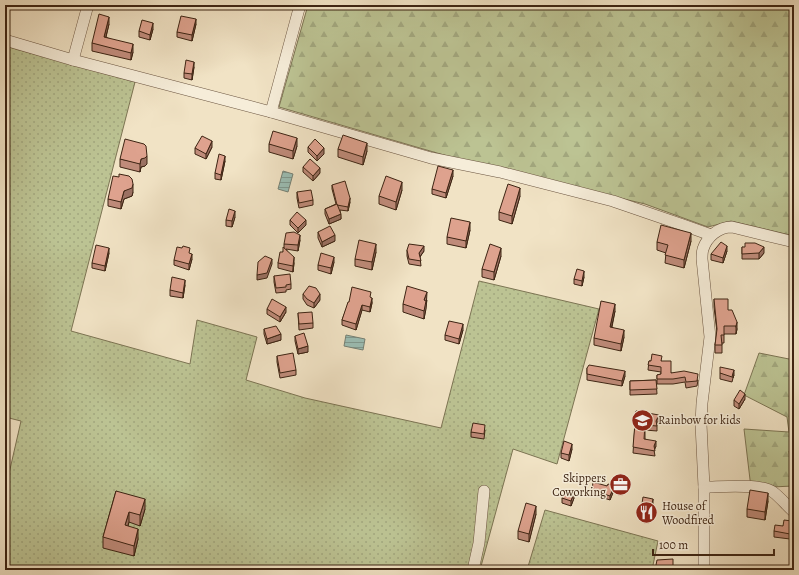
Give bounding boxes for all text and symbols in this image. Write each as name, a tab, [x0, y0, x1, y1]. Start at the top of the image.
school or university icon: Rainbow for kids	[630, 407, 656, 433]
place label: Rainbow for kids	[658, 412, 741, 428]
place label: Skippers Coworking	[552, 470, 606, 500]
office icon: Skippers Coworking	[608, 472, 634, 498]
place label: House of Woodfired	[661, 498, 715, 528]
restaurant icon: House of Woodfired	[633, 500, 659, 526]
scale bar	[653, 531, 774, 557]
text: 100 m	[659, 537, 688, 553]

